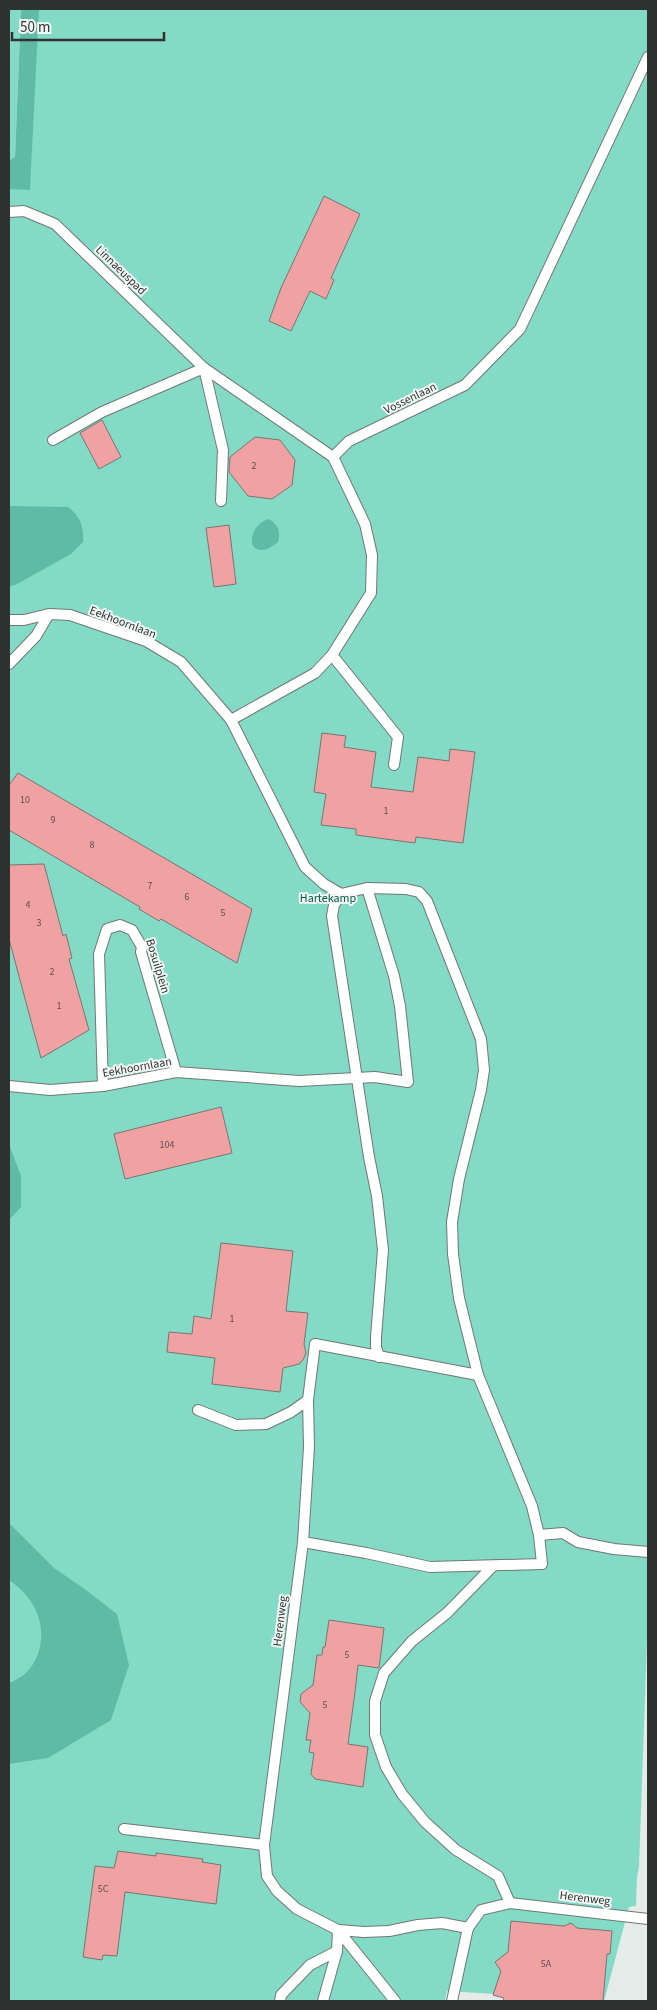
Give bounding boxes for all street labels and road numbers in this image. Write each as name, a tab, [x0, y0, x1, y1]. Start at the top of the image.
street label: Linnaeuspad	[91, 242, 150, 299]
street label: Vossenlaan	[381, 378, 439, 419]
street label: Eekhoornlaan	[87, 602, 159, 643]
street label: Bosuilplein	[141, 937, 174, 996]
street label: Eekhoornlaan	[101, 1053, 173, 1082]
street label: Herenweg	[269, 1595, 292, 1647]
street label: Herenweg	[559, 1887, 611, 1910]

